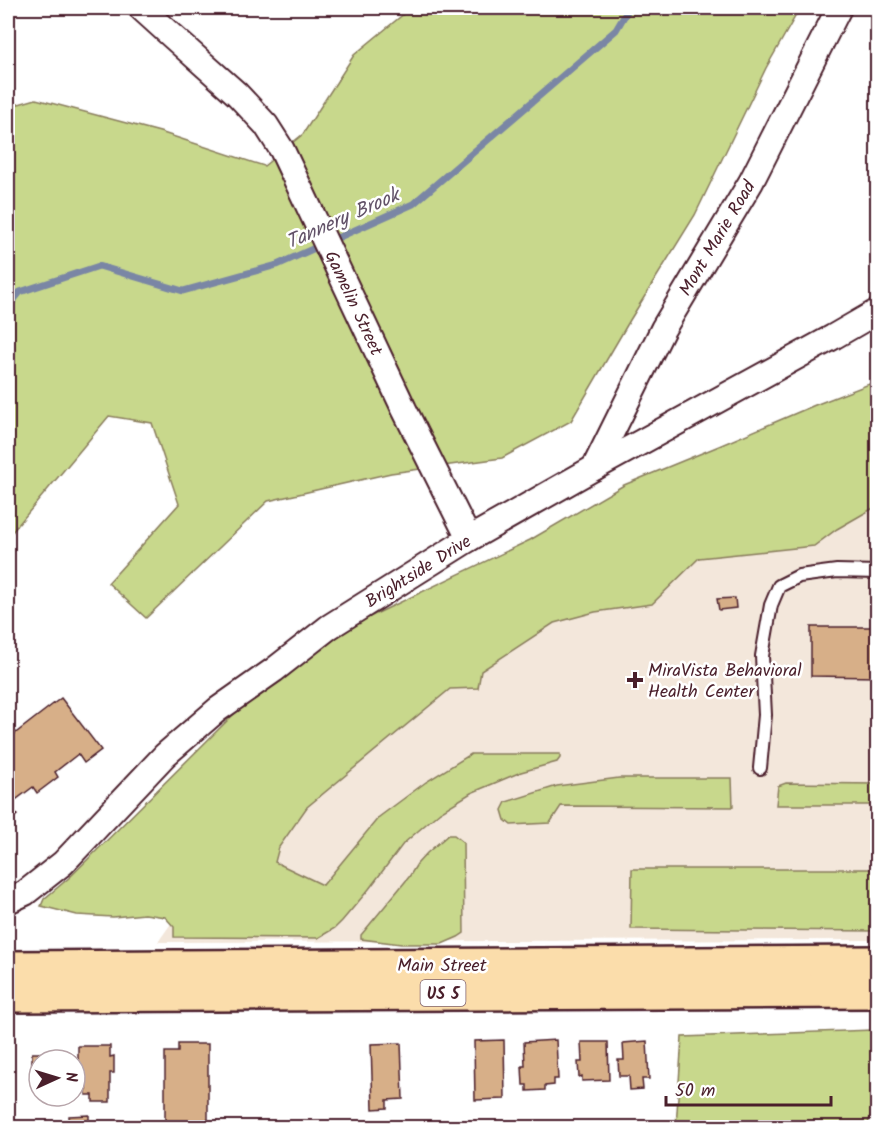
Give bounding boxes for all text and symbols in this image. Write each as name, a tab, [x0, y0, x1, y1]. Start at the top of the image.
street label: Mont Marie Road	[672, 175, 765, 302]
water label: Tannery Brook	[281, 179, 407, 259]
street label: Gamelin Street	[316, 246, 390, 362]
street label: Brightside Drive	[360, 528, 478, 617]
place label: MiraVista Behavioral Health Center	[648, 657, 802, 707]
marker: MiraVista Behavioral Health Center	[626, 671, 644, 689]
street label: Main Street	[397, 952, 488, 981]
road number: US 5	[420, 980, 466, 1006]
north arrow	[27, 1048, 87, 1108]
scale bar	[666, 1069, 831, 1107]
text: N	[58, 1071, 83, 1083]
text: 50 m	[675, 1077, 715, 1106]

